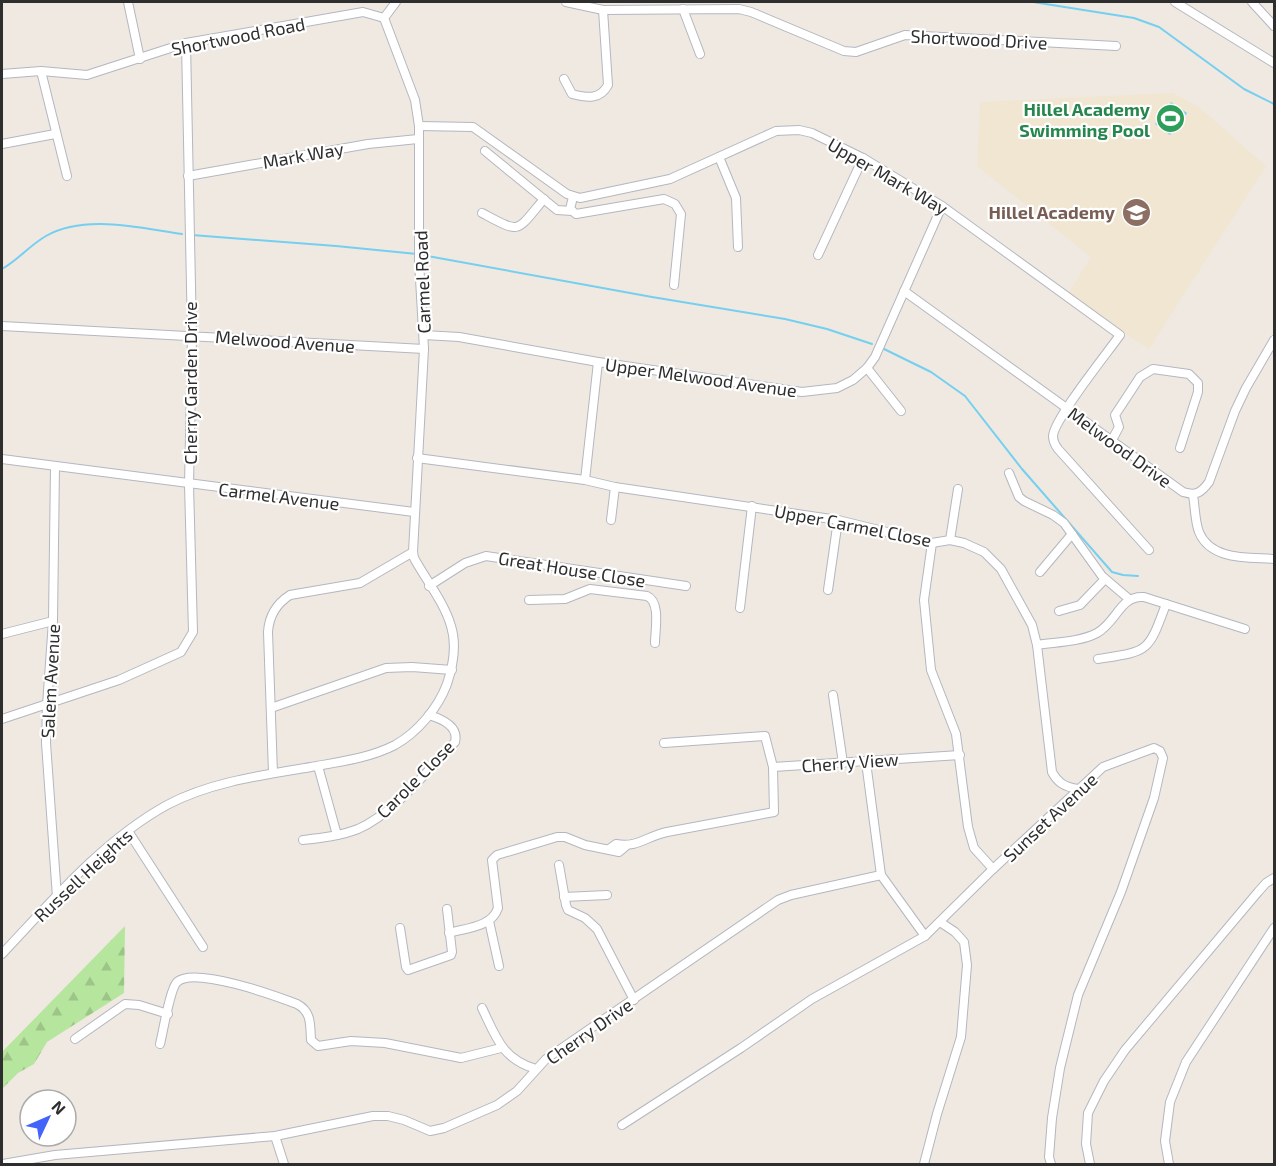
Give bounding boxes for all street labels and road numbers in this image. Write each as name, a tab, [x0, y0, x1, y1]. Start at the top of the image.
street label: Shortwood Road	[169, 12, 307, 60]
street label: Shortwood Drive	[910, 24, 1048, 54]
street label: Upper Mark Way	[824, 133, 952, 220]
street label: Mark Way	[261, 137, 346, 173]
street label: Carmel Road	[409, 230, 435, 334]
street label: Cherry Garden Drive	[179, 301, 201, 465]
street label: Melwood Avenue	[214, 325, 356, 357]
street label: Upper Melwood Avenue	[604, 353, 798, 401]
street label: Melwood Drive	[1064, 402, 1176, 492]
street label: Carmel Avenue	[217, 478, 341, 514]
street label: Upper Carmel Close	[773, 499, 933, 551]
street label: Great House Close	[497, 547, 647, 591]
street label: Salem Avenue	[36, 623, 64, 739]
street label: Carole Close	[372, 736, 458, 822]
street label: Cherry View	[801, 748, 900, 776]
street label: Sunset Avenue	[998, 768, 1102, 866]
street label: Russell Heights	[29, 824, 137, 926]
street label: Cherry Drive	[541, 993, 637, 1069]

